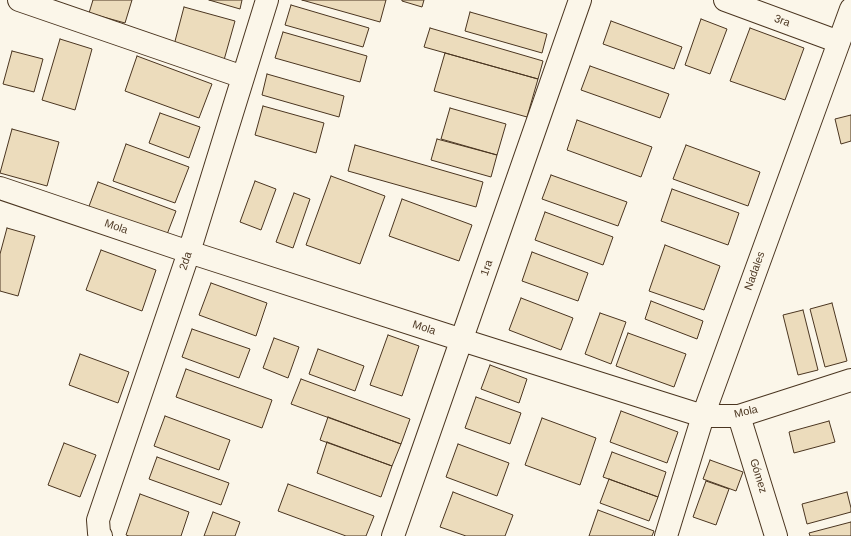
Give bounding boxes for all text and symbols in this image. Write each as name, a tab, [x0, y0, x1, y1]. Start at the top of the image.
street label: 3ra	[772, 12, 792, 30]
street label: Mola	[103, 217, 129, 237]
street label: 2da	[177, 250, 195, 272]
street label: Nadales	[742, 250, 768, 292]
street label: 1ra	[478, 258, 496, 278]
street label: Mola	[411, 318, 437, 338]
street label: Mola	[733, 403, 759, 421]
street label: Gómez	[747, 457, 769, 495]

